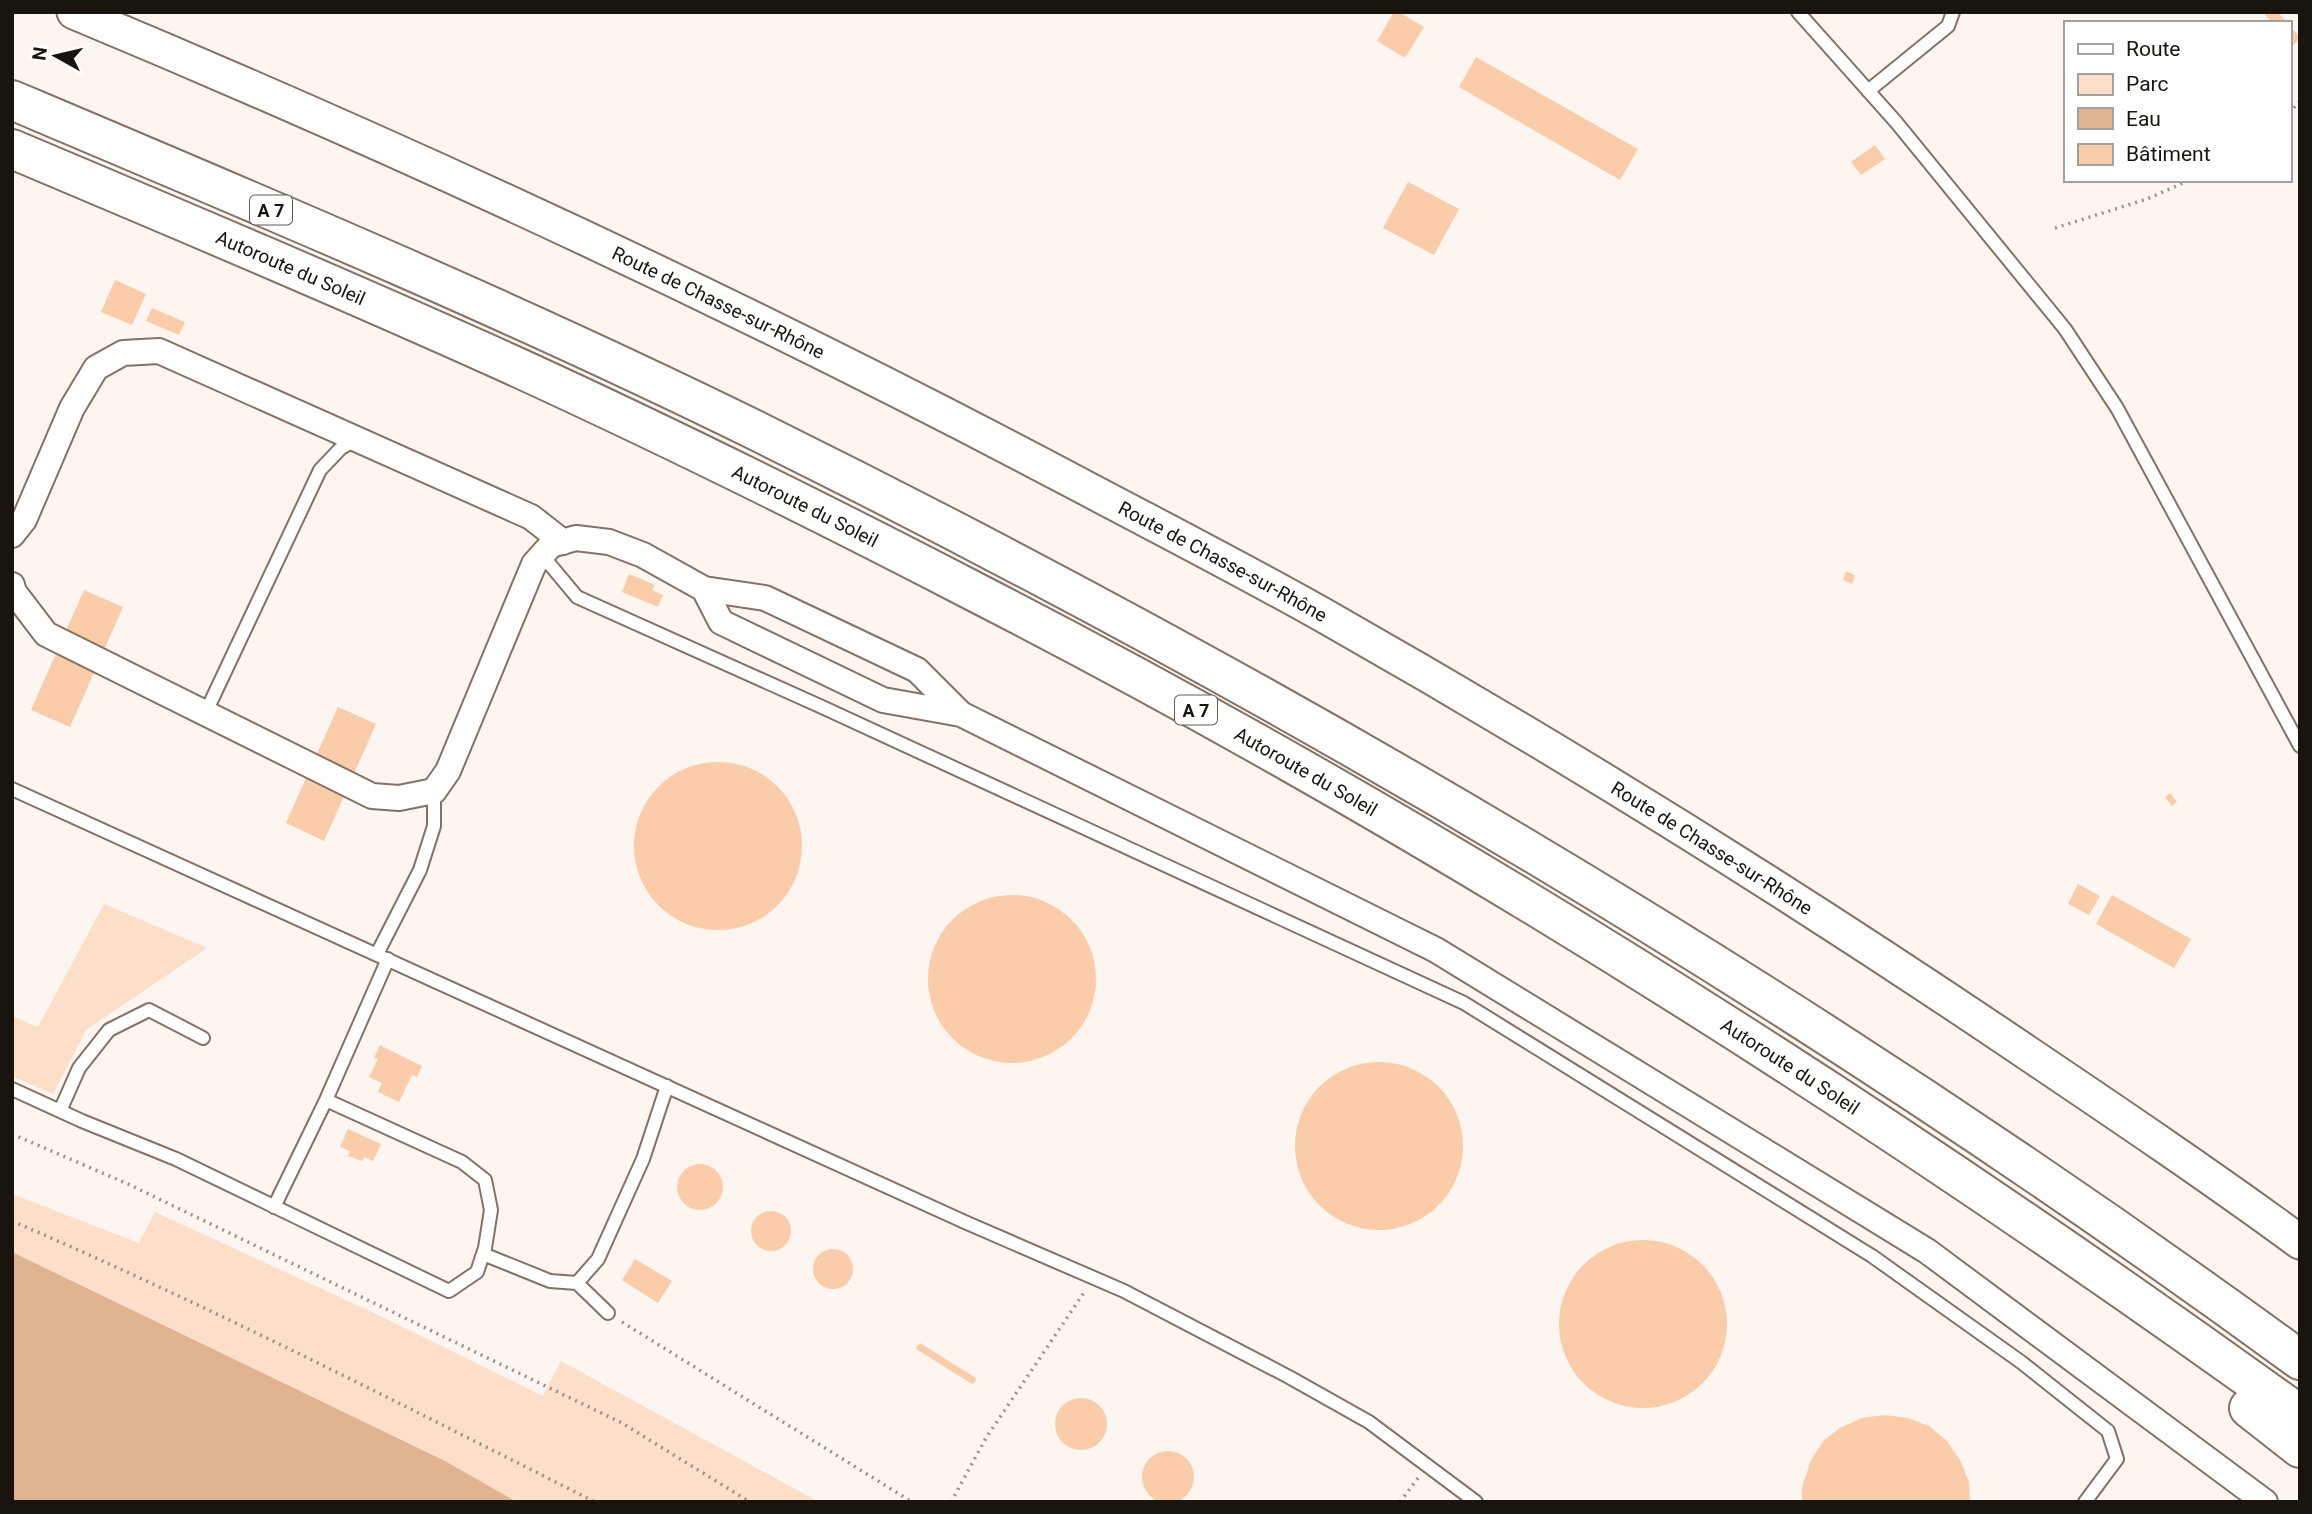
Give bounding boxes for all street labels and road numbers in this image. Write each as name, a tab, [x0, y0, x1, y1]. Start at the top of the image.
road number: A 7	[250, 196, 292, 224]
street label: Autoroute du Soleil	[213, 225, 369, 310]
street label: Route de Chasse-sur-Rhône	[609, 241, 829, 364]
street label: Autoroute du Soleil	[729, 460, 882, 552]
street label: Route de Chasse-sur-Rhône	[1115, 496, 1331, 627]
road number: A 7	[1175, 696, 1217, 724]
street label: Autoroute du Soleil	[1231, 722, 1381, 821]
street label: Route de Chasse-sur-Rhône	[1607, 776, 1817, 920]
street label: Autoroute du Soleil	[1717, 1013, 1864, 1119]

